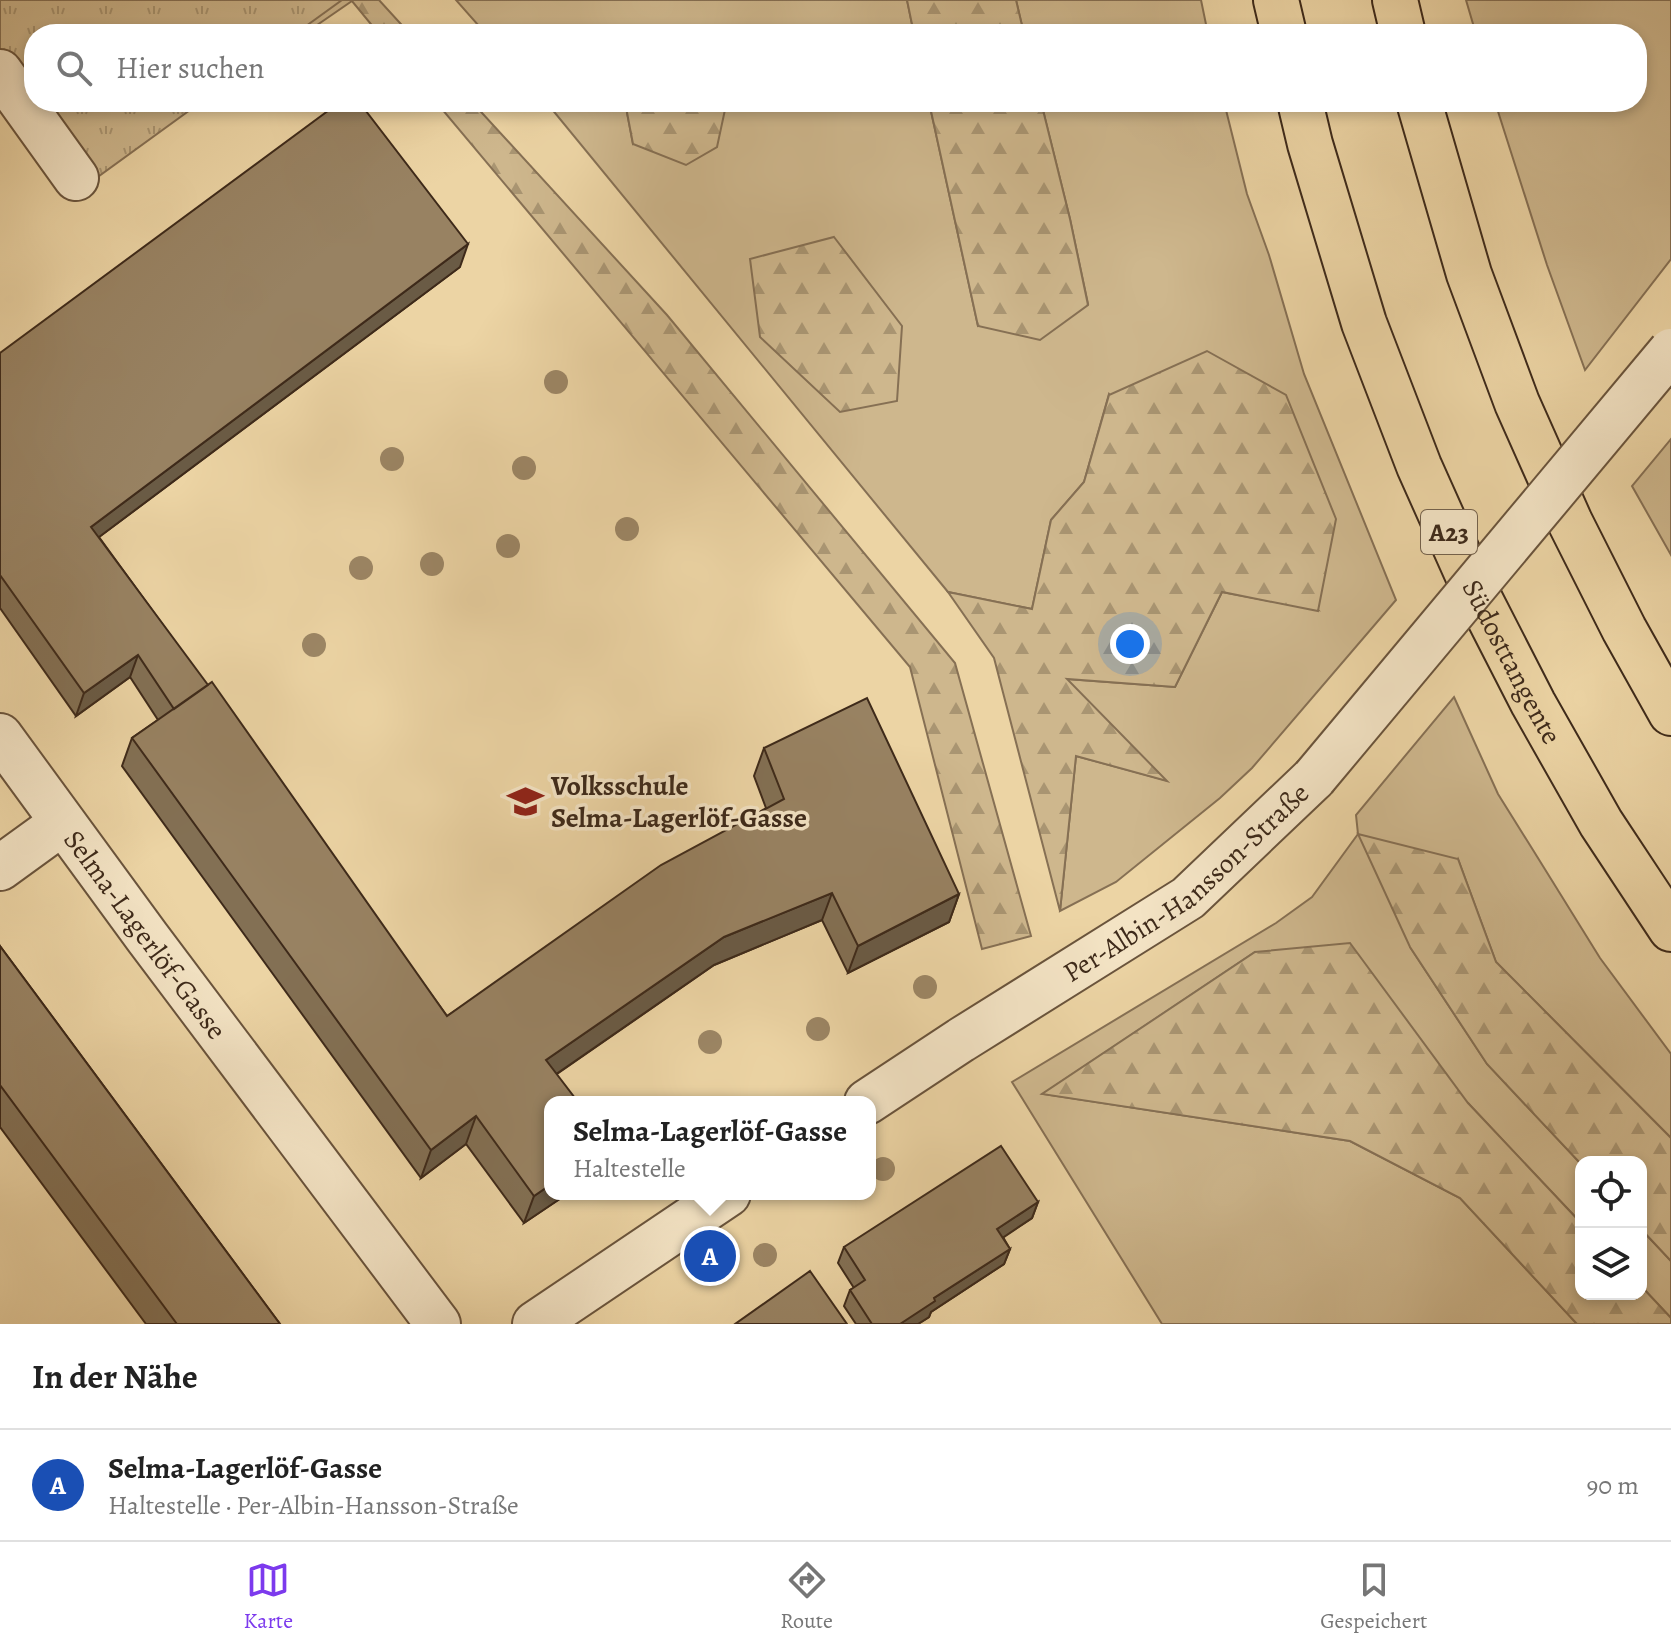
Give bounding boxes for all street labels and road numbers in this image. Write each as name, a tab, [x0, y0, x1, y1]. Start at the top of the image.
road number: A23	[1421, 510, 1477, 554]
street label: Südosttangente	[1453, 573, 1570, 751]
street label: Per-Albin-Hansson-Straße	[1056, 775, 1317, 992]
street label: Selma-Lagerlöf-Gasse	[55, 822, 235, 1047]

